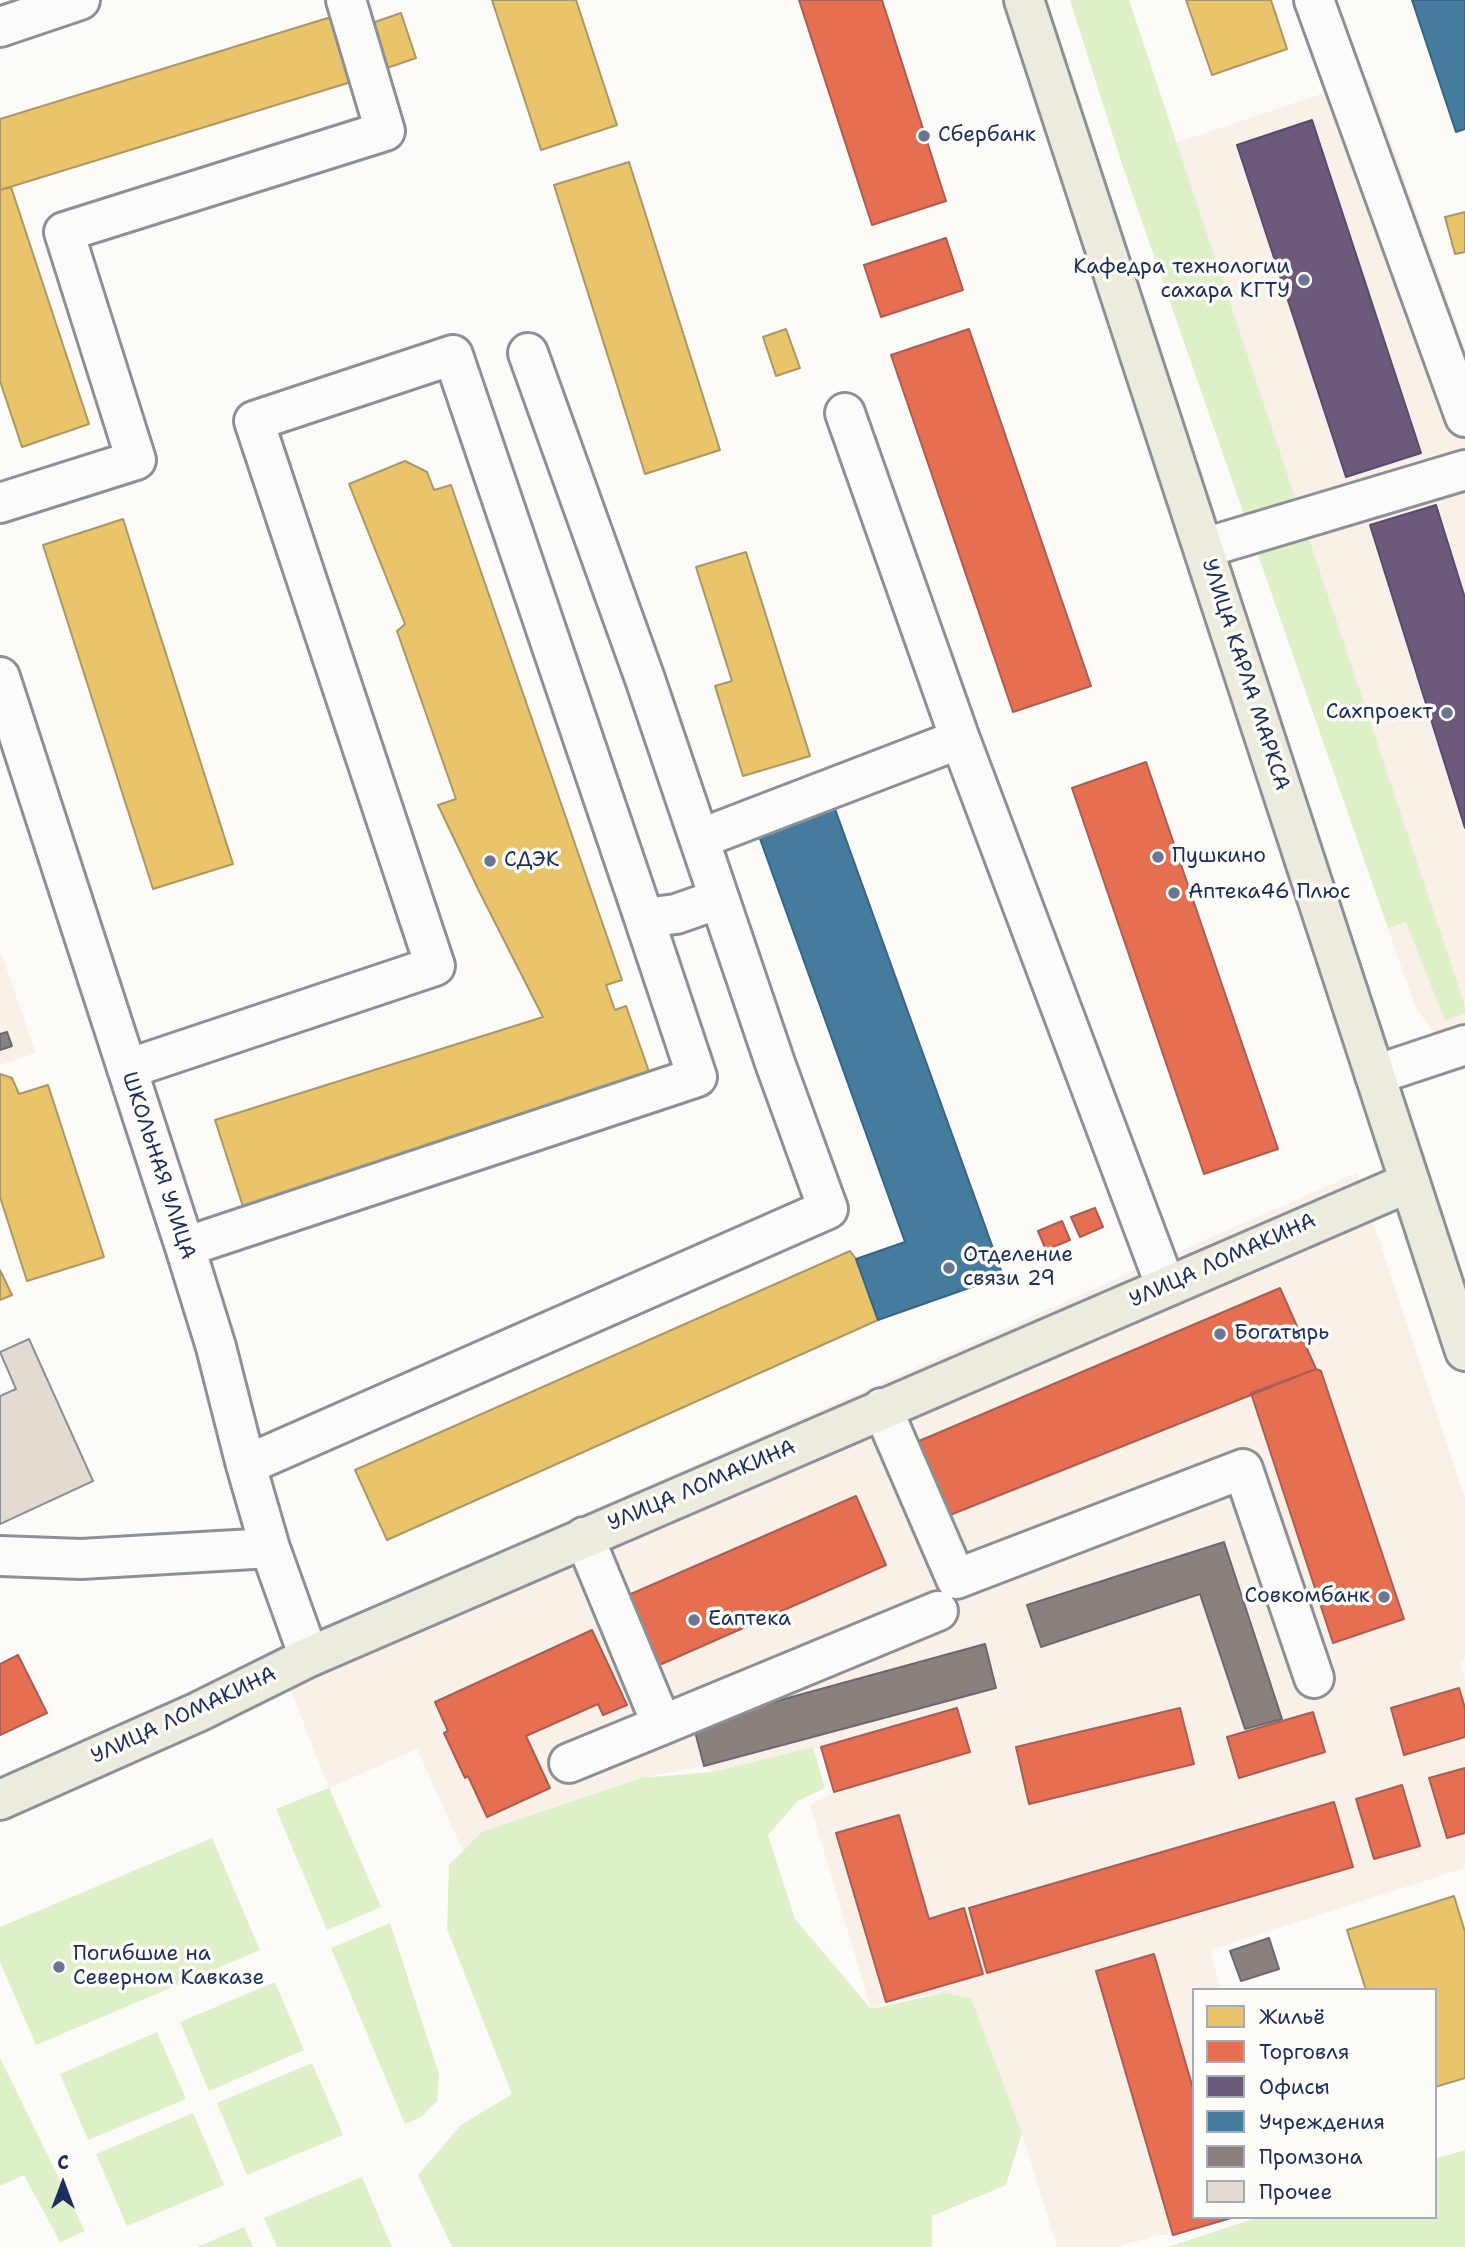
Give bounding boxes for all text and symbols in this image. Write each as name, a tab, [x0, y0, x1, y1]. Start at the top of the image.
place label: Сбербанк	[938, 123, 1036, 149]
marker: Сбербанк	[916, 128, 932, 144]
place label: Кафедра технологии сахара КГТУ	[1073, 255, 1290, 305]
marker: Кафедра технологии сахара КГТУ	[1296, 272, 1312, 288]
street label: УЛИЦА КАРЛА МАРКСА	[1196, 556, 1294, 794]
place label: Сахпроект	[1326, 700, 1433, 726]
marker: Сахпроект	[1439, 705, 1455, 721]
place label: Пушкино	[1172, 844, 1266, 870]
place label: СДЭК	[504, 848, 559, 874]
marker: Пушкино	[1150, 849, 1166, 865]
marker: СДЭК	[482, 853, 498, 869]
place label: Аптека46 Плюс	[1188, 880, 1351, 906]
marker: Аптека46 Плюс	[1166, 885, 1182, 901]
street label: ШКОЛЬНАЯ УЛИЦА	[116, 1069, 200, 1263]
street label: УЛИЦА ЛОМАКИНА	[1126, 1209, 1320, 1313]
place label: Отделение связи 29	[963, 1243, 1073, 1293]
marker: Отделение связи 29	[941, 1260, 957, 1276]
place label: Богатырь	[1234, 1321, 1329, 1347]
marker: Богатырь	[1212, 1326, 1228, 1342]
street label: УЛИЦА ЛОМАКИНА	[604, 1435, 800, 1537]
place label: Совкомбанк	[1245, 1584, 1370, 1610]
marker: Совкомбанк	[1376, 1589, 1392, 1605]
place label: Еаптека	[708, 1607, 791, 1633]
marker: Еаптека	[686, 1612, 702, 1628]
street label: УЛИЦА ЛОМАКИНА	[87, 1662, 281, 1770]
place label: Погибшие на Северном Кавказе	[73, 1942, 264, 1992]
marker: Погибшие на Северном Кавказе	[51, 1959, 67, 1975]
legend	[1192, 1988, 1437, 2219]
text: Жильё	[1259, 2003, 1325, 2031]
text: Торговля	[1259, 2038, 1349, 2066]
text: Офисы	[1259, 2073, 1330, 2101]
text: Учреждения	[1259, 2108, 1385, 2136]
text: Промзона	[1259, 2143, 1362, 2171]
north arrow	[28, 2149, 98, 2219]
text: С	[57, 2150, 69, 2175]
text: Прочее	[1259, 2178, 1332, 2206]

